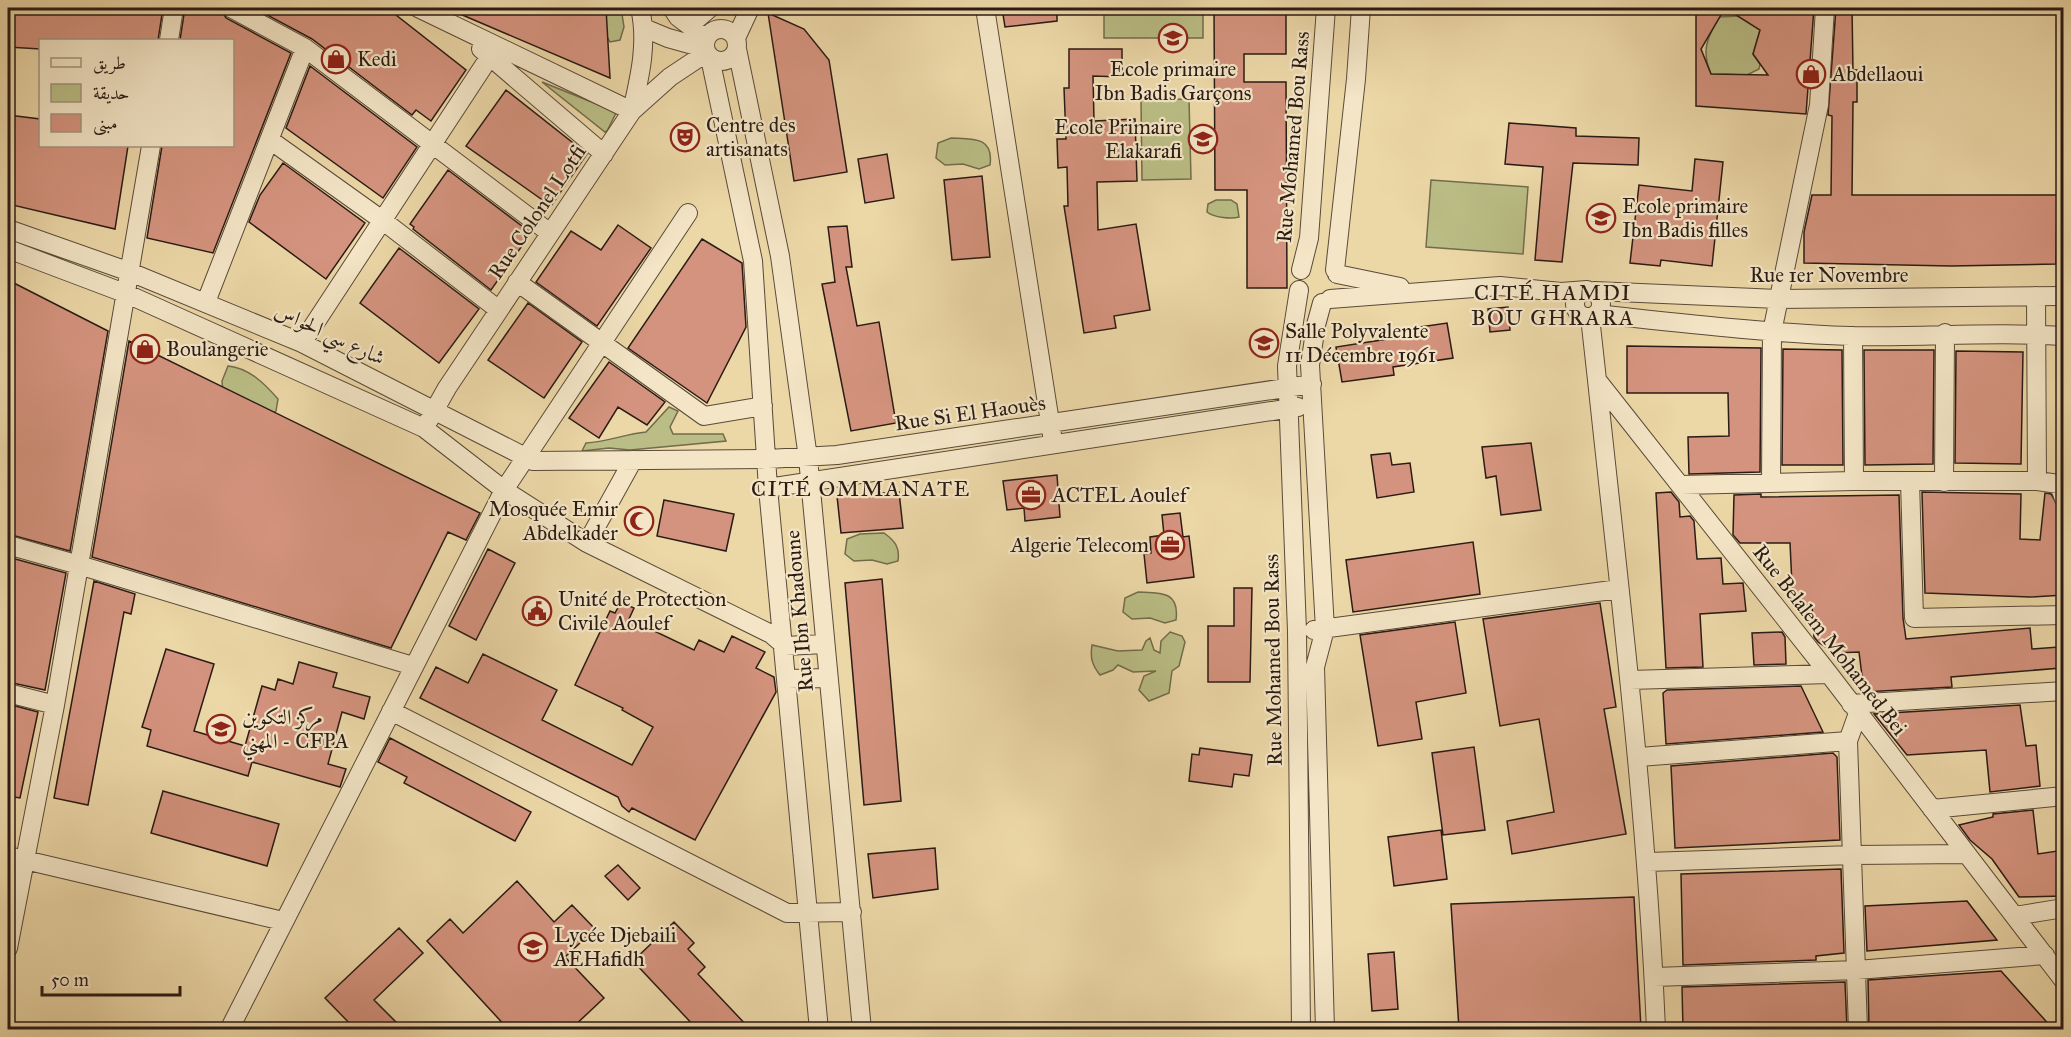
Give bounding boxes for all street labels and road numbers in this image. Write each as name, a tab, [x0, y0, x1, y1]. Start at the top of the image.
street label: Rue Mohamed Bou Rass	[1271, 30, 1315, 244]
street label: Rue Colonel Lotfi	[482, 139, 592, 284]
street label: Rue 1er Novembre	[1749, 262, 1909, 288]
street label: شارع سي الحواس	[268, 297, 389, 377]
street label: Rue Si El Haouès	[893, 390, 1047, 436]
street label: Rue Ibn Khadoune	[779, 529, 819, 693]
street label: Rue Belalem Mohamed Bei	[1747, 539, 1913, 741]
street label: Rue Mohamed Bou Rass	[1258, 554, 1288, 766]

